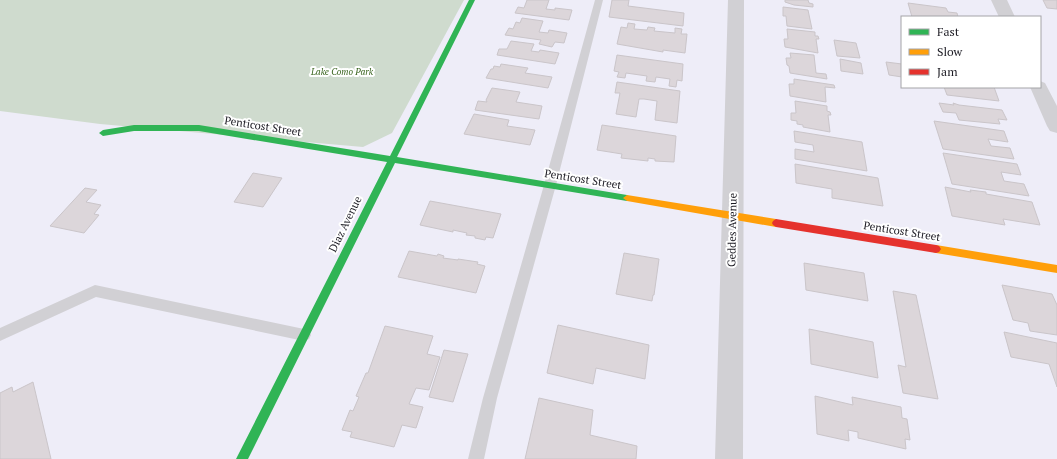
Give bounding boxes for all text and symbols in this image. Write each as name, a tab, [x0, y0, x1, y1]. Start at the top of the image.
legend	[901, 16, 1041, 88]
text: Fast	[937, 24, 960, 39]
text: Slow	[937, 44, 963, 59]
text: Jam	[937, 64, 958, 79]
park label: Lake Como Park	[310, 66, 374, 78]
street label: Penticost Street	[224, 113, 302, 139]
street label: Penticost Street	[544, 166, 622, 192]
street label: Geddes Avenue	[724, 192, 740, 267]
street label: Diaz Avenue	[325, 193, 365, 254]
street label: Penticost Street	[863, 218, 941, 244]

